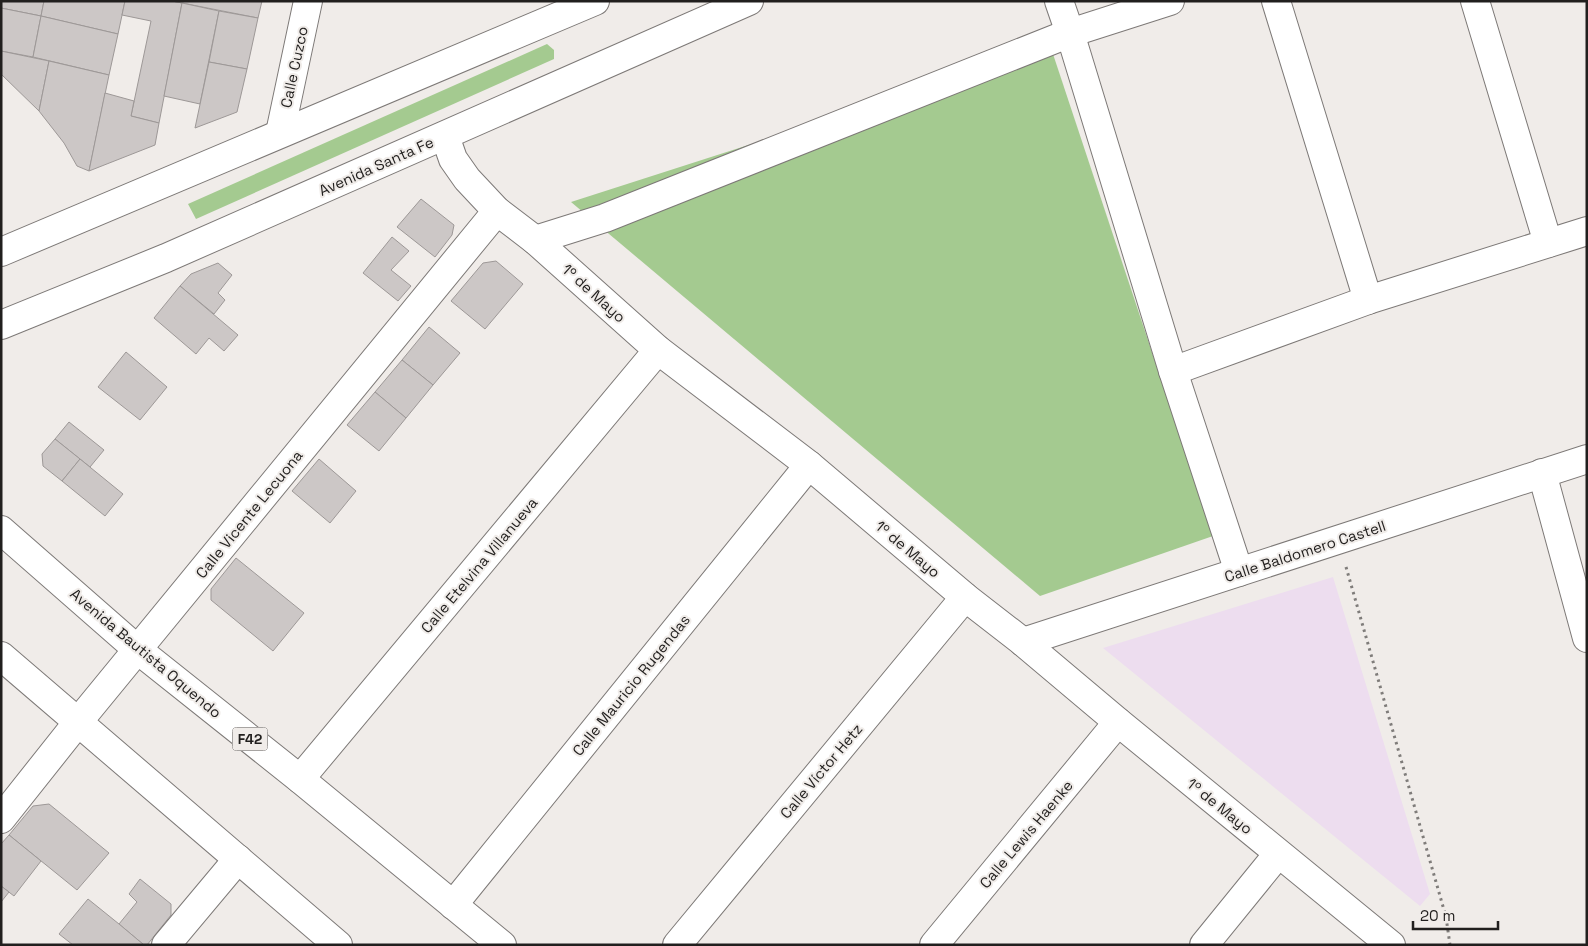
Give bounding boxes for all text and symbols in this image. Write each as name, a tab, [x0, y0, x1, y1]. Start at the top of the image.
street label: Calle Cuzco	[276, 24, 312, 110]
street label: Avenida Santa Fe	[316, 132, 437, 200]
street label: 1º de Mayo	[558, 260, 630, 326]
street label: Calle Vicente Lecuona	[191, 446, 307, 582]
street label: Calle Etelvina Villanueva	[417, 493, 542, 637]
street label: 1º de Mayo	[872, 516, 944, 582]
street label: Calle Baldomero Castell	[1222, 516, 1388, 586]
street label: Avenida Bautista Oquendo	[66, 584, 226, 722]
street label: Calle Mauricio Rugendas	[568, 610, 694, 760]
street label: Calle Víctor Hetz	[776, 720, 866, 822]
road number: F42	[232, 728, 268, 751]
street label: 1º de Mayo	[1183, 774, 1257, 838]
street label: Calle Lewis Haenke	[975, 776, 1077, 892]
scale bar	[1413, 898, 1498, 930]
text: 20 m	[1420, 906, 1455, 925]

